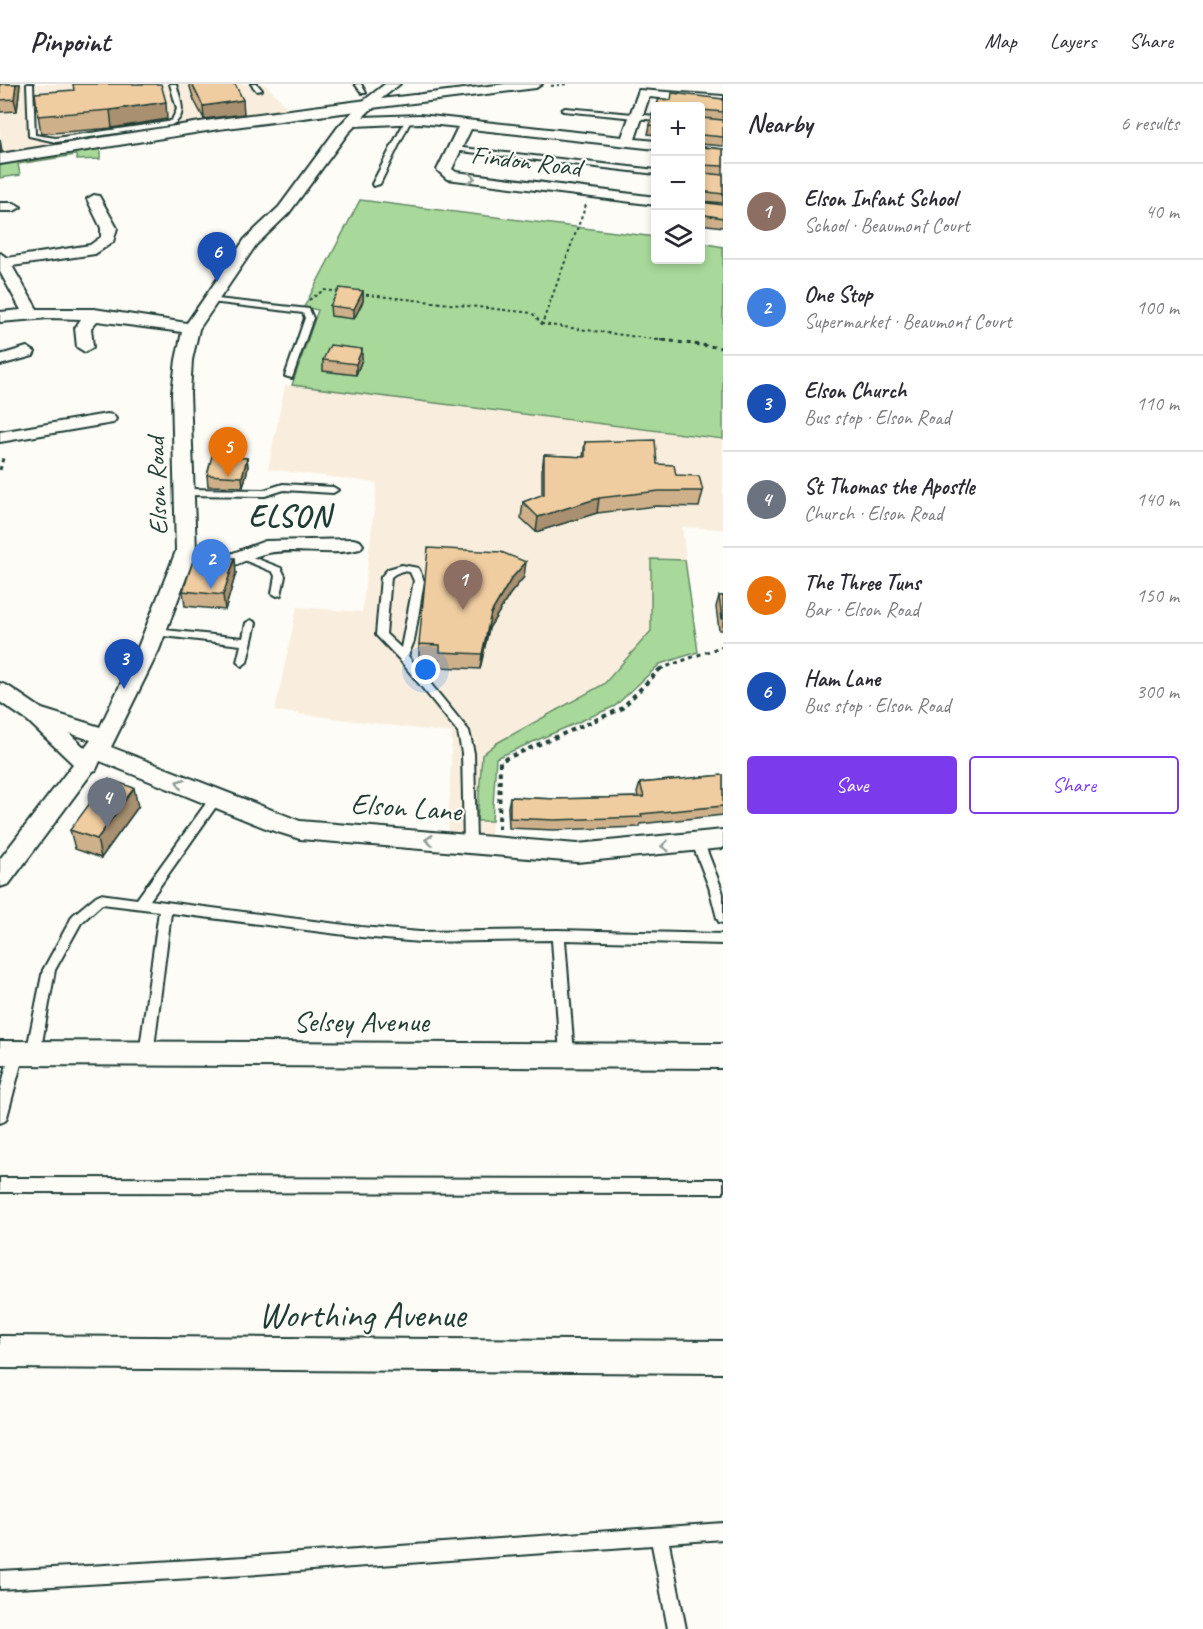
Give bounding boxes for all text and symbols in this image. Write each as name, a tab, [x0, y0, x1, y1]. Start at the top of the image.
text: Pinpoint	[30, 24, 110, 59]
text: Map	[984, 28, 1017, 54]
text: Layers	[1050, 28, 1096, 54]
text: Share	[1129, 28, 1173, 54]
map controls	[651, 102, 705, 264]
button: +	[651, 102, 705, 156]
text: Nearby	[747, 107, 812, 140]
text: 6 results	[1120, 111, 1179, 136]
street label: Findon Road	[469, 138, 587, 185]
button: −	[651, 156, 705, 210]
one-way arrow	[466, 172, 475, 184]
text: Elson Infant School	[804, 185, 957, 213]
text: 1	[762, 199, 771, 224]
text: 40 m	[1145, 199, 1179, 224]
button: layers	[651, 210, 705, 264]
text: School · Beaumont Court	[804, 213, 970, 238]
pin: 6	[198, 232, 236, 282]
text: One Stop	[804, 281, 872, 309]
text: 2	[762, 295, 771, 320]
text: 100 m	[1136, 295, 1179, 320]
text: Supermarket · Beaumont Court	[804, 309, 1012, 334]
text: Elson Church	[804, 377, 907, 405]
text: 3	[762, 391, 771, 416]
text: 110 m	[1136, 391, 1179, 416]
text: Bus stop · Elson Road	[804, 405, 950, 430]
pin: 5	[208, 428, 248, 477]
street label: Elson Road	[139, 433, 175, 536]
text: St Thomas the Apostle	[804, 473, 975, 501]
text: 4	[762, 487, 771, 512]
text: 140 m	[1136, 487, 1179, 512]
district label: ELSON	[248, 497, 336, 535]
text: Church · Elson Road	[804, 501, 943, 526]
pin: 2	[192, 540, 230, 589]
pin: 1	[444, 560, 482, 610]
text: The Three Tuns	[804, 569, 921, 597]
text: 5	[762, 583, 771, 608]
text: 150 m	[1136, 583, 1179, 608]
text: Bar · Elson Road	[804, 597, 919, 622]
pin: 3	[104, 640, 144, 689]
your location	[411, 655, 440, 684]
text: Ham Lane	[804, 665, 880, 693]
text: 6	[762, 679, 771, 704]
text: 300 m	[1136, 679, 1179, 704]
text: Bus stop · Elson Road	[804, 693, 950, 718]
button: Save	[747, 756, 957, 814]
button: Share	[969, 756, 1179, 814]
pin: 4	[88, 778, 126, 828]
one-way arrow	[176, 778, 187, 790]
street label: Elson Lane	[350, 784, 465, 830]
one-way arrow	[424, 834, 433, 847]
one-way arrow	[660, 839, 669, 852]
street label: Selsey Avenue	[293, 1002, 431, 1040]
street label: Worthing Avenue	[259, 1292, 468, 1338]

